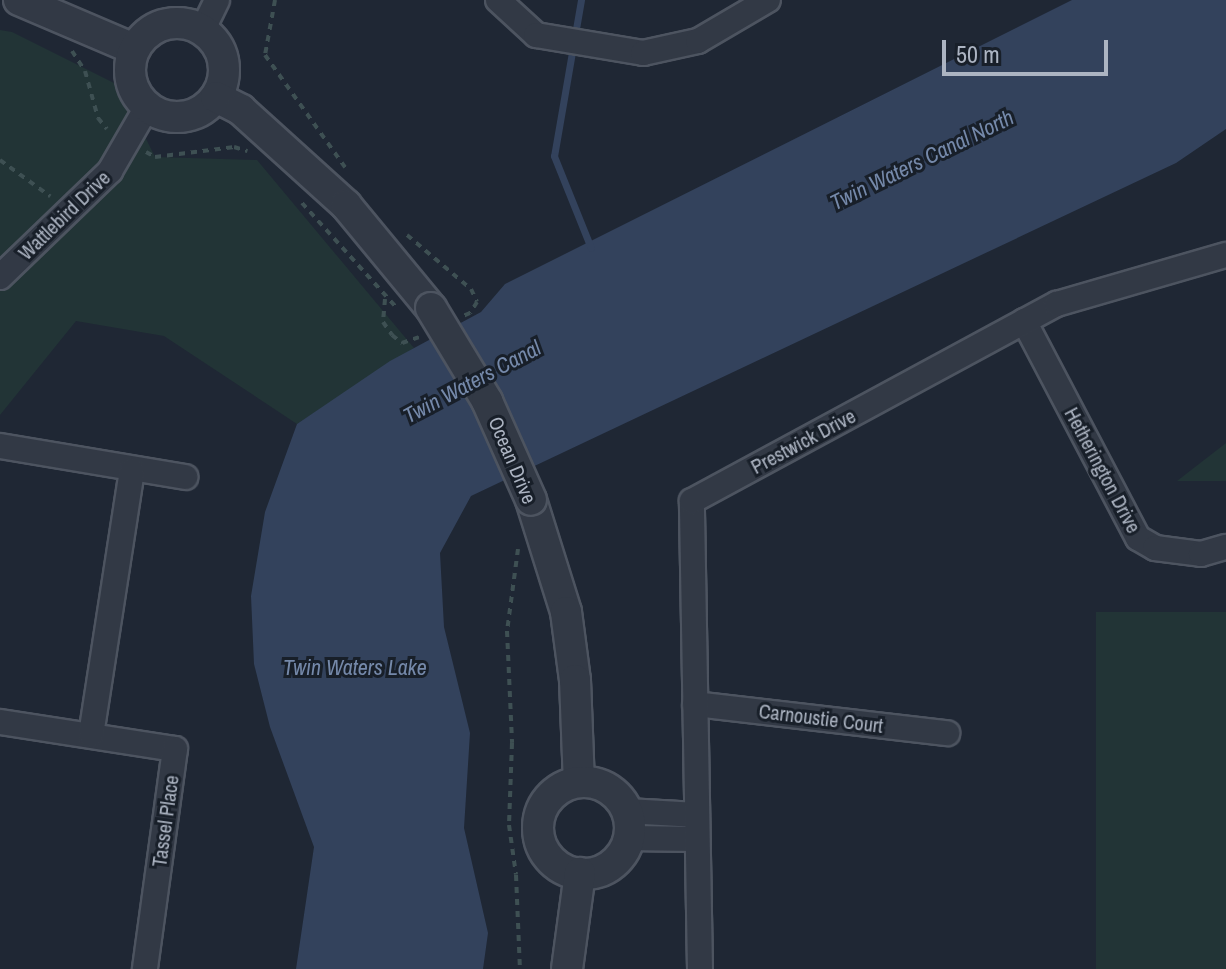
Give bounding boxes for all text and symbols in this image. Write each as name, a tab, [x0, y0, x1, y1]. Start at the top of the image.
scale bar	[946, 24, 1112, 74]
text: 50 m	[956, 38, 1000, 70]
water label: Twin Waters Canal North	[826, 104, 1018, 216]
street label: Wattlebird Drive	[13, 165, 115, 265]
water label: Twin Waters Canal	[399, 335, 545, 429]
street label: Prestwick Drive	[747, 403, 859, 479]
street label: Hetherington Drive	[1060, 403, 1146, 537]
street label: Ocean Drive	[484, 413, 542, 507]
water label: Twin Waters Lake	[283, 655, 427, 681]
street label: Carnoustie Court	[758, 698, 884, 738]
street label: Tassel Place	[147, 774, 183, 868]

